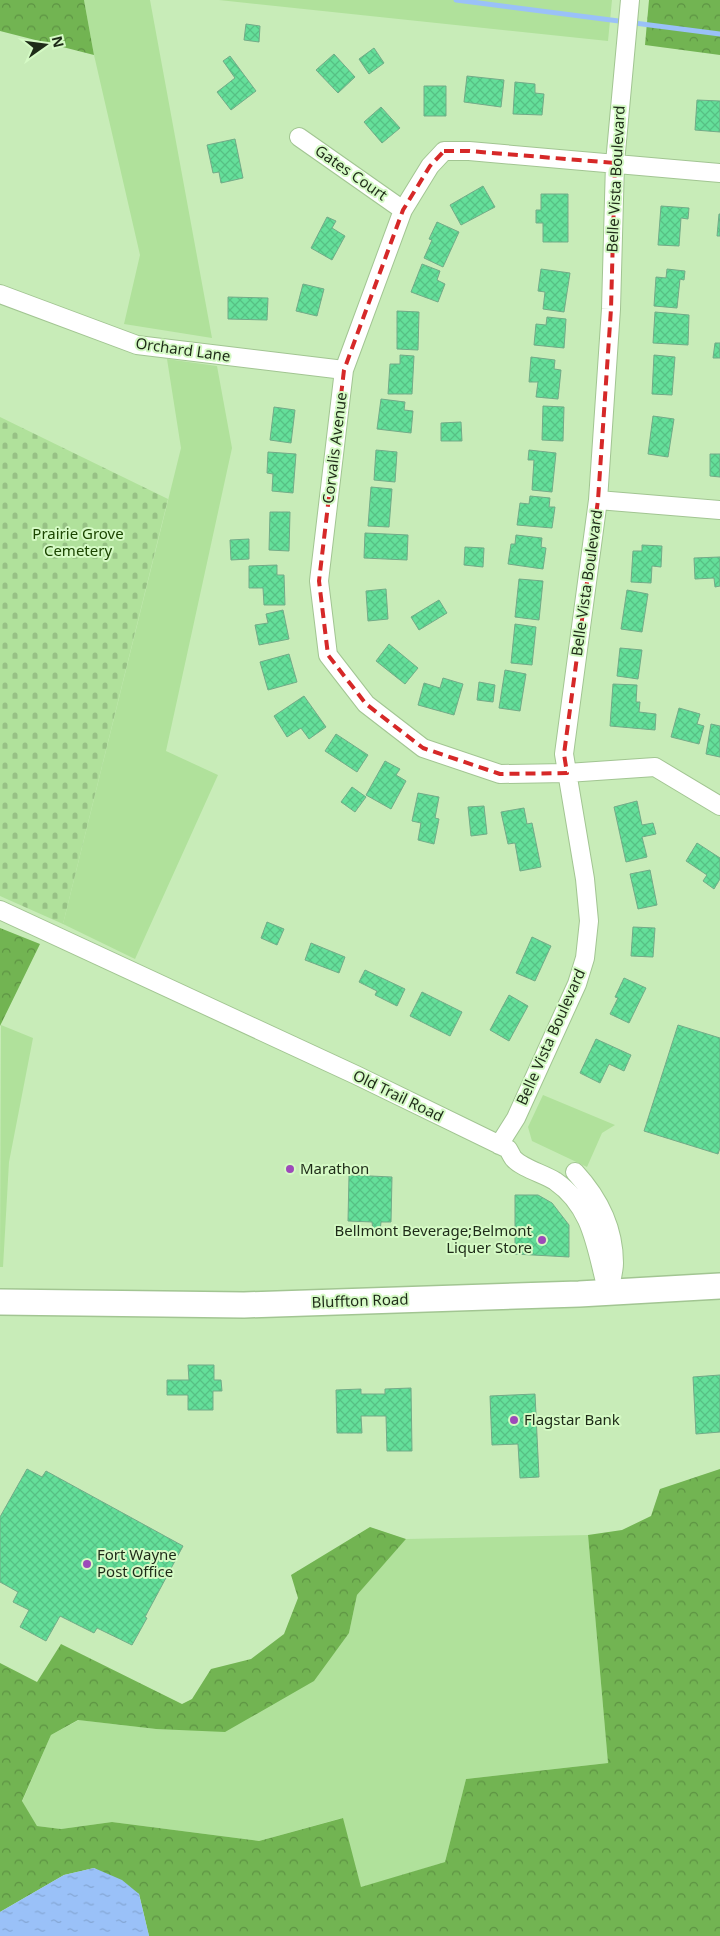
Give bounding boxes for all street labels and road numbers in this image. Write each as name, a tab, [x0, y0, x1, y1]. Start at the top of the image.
street label: Belle Vista Boulevard	[601, 105, 629, 253]
street label: Gates Court	[312, 140, 392, 205]
street label: Orchard Lane	[134, 332, 232, 366]
street label: Corvalis Avenue	[317, 391, 351, 505]
street label: Belle Vista Boulevard	[566, 508, 606, 657]
street label: Belle Vista Boulevard	[511, 965, 589, 1108]
street label: Old Trail Road	[350, 1065, 447, 1126]
street label: Bluffton Road	[311, 1288, 409, 1312]

